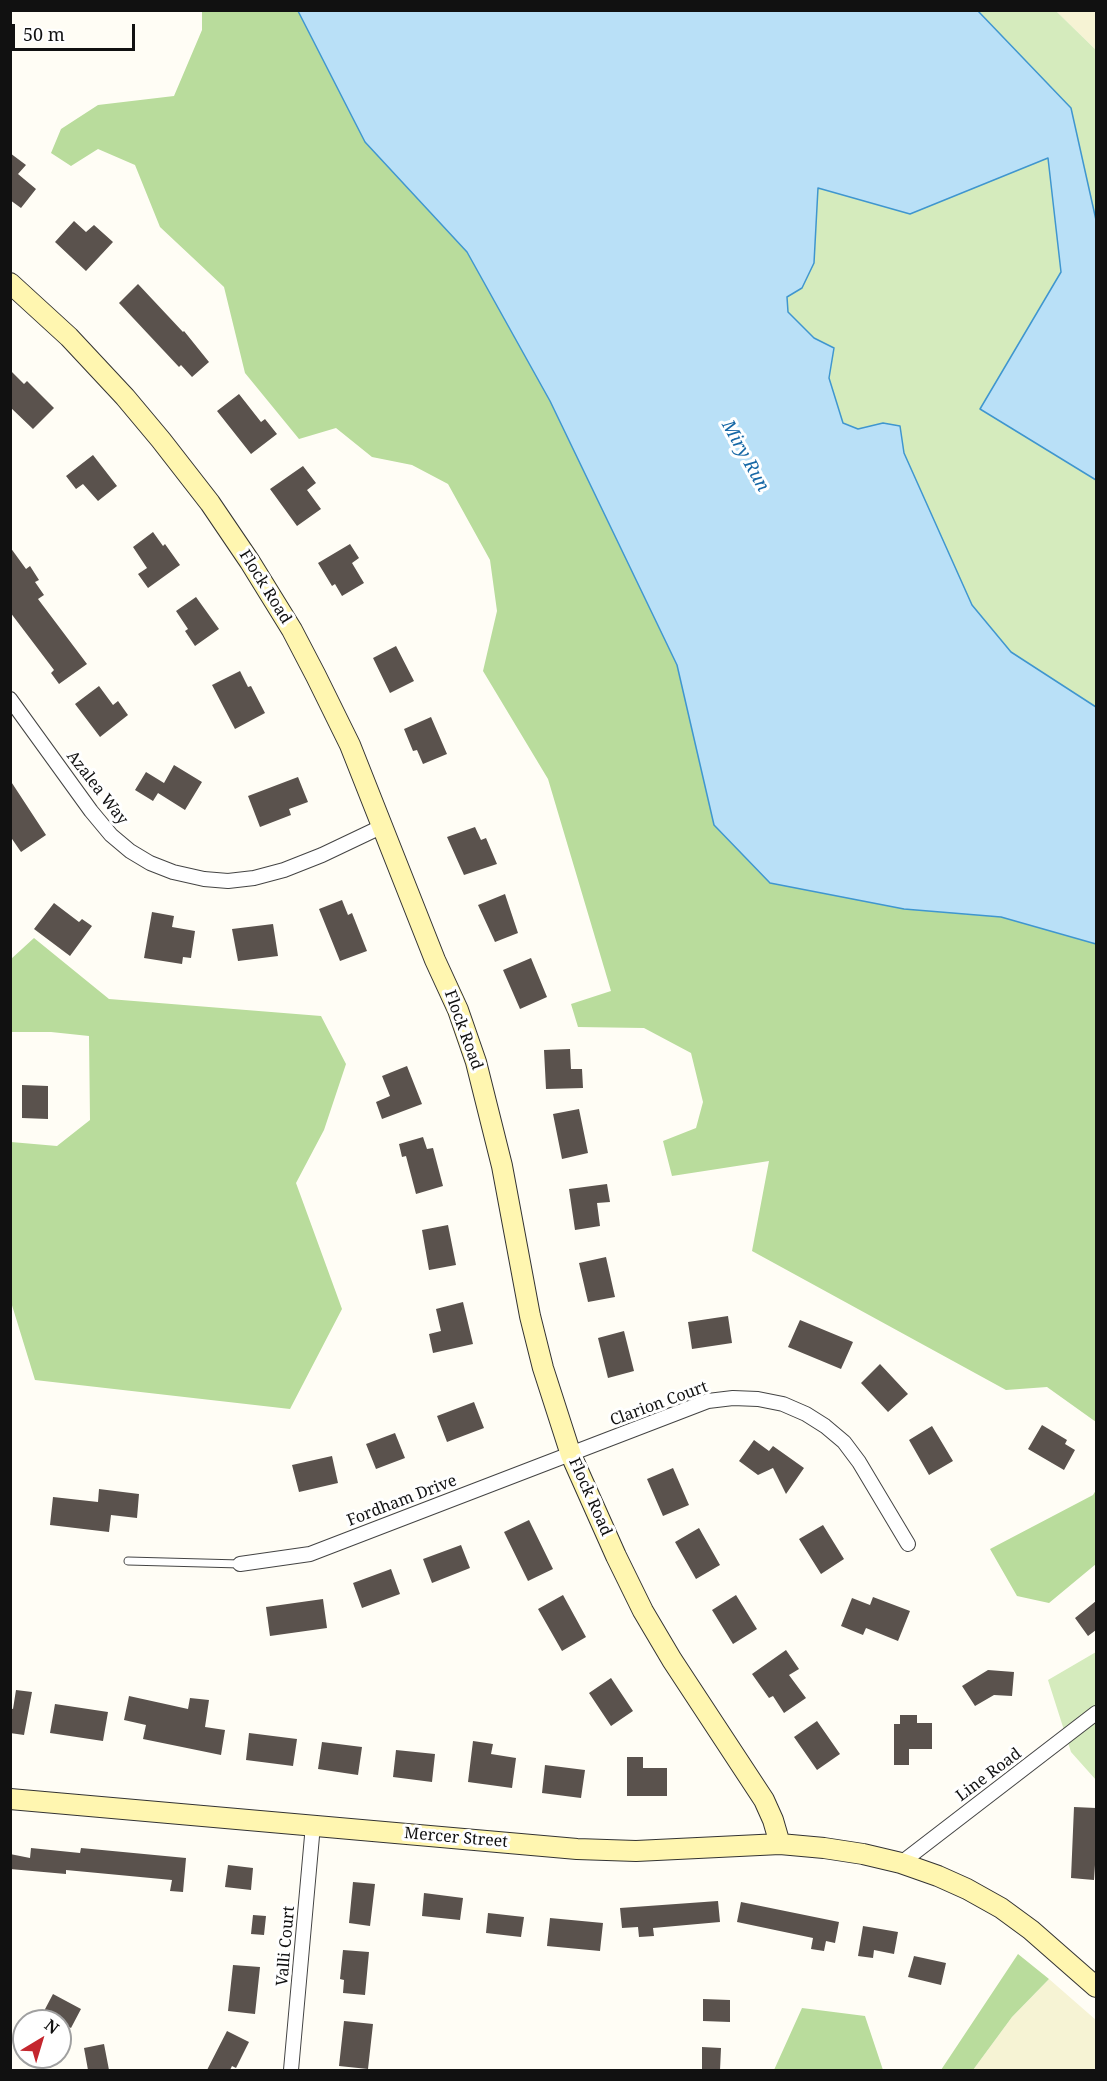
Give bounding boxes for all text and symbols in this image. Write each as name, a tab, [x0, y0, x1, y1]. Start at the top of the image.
scale bar	[15, 12, 138, 50]
text: 50 m	[23, 22, 65, 46]
water label: Miry Run	[717, 416, 773, 496]
street label: Flock Road	[235, 546, 295, 628]
street label: Azalea Way	[62, 747, 132, 829]
street label: Flock Road	[440, 987, 486, 1073]
street label: Clarion Court	[608, 1377, 710, 1431]
street label: Flock Road	[564, 1455, 616, 1539]
street label: Fordham Drive	[344, 1471, 460, 1531]
street label: Line Road	[953, 1744, 1025, 1806]
street label: Mercer Street	[403, 1824, 509, 1852]
street label: Valli Court	[273, 1905, 299, 1987]
north arrow	[12, 2009, 72, 2069]
text: N	[40, 2014, 64, 2039]

